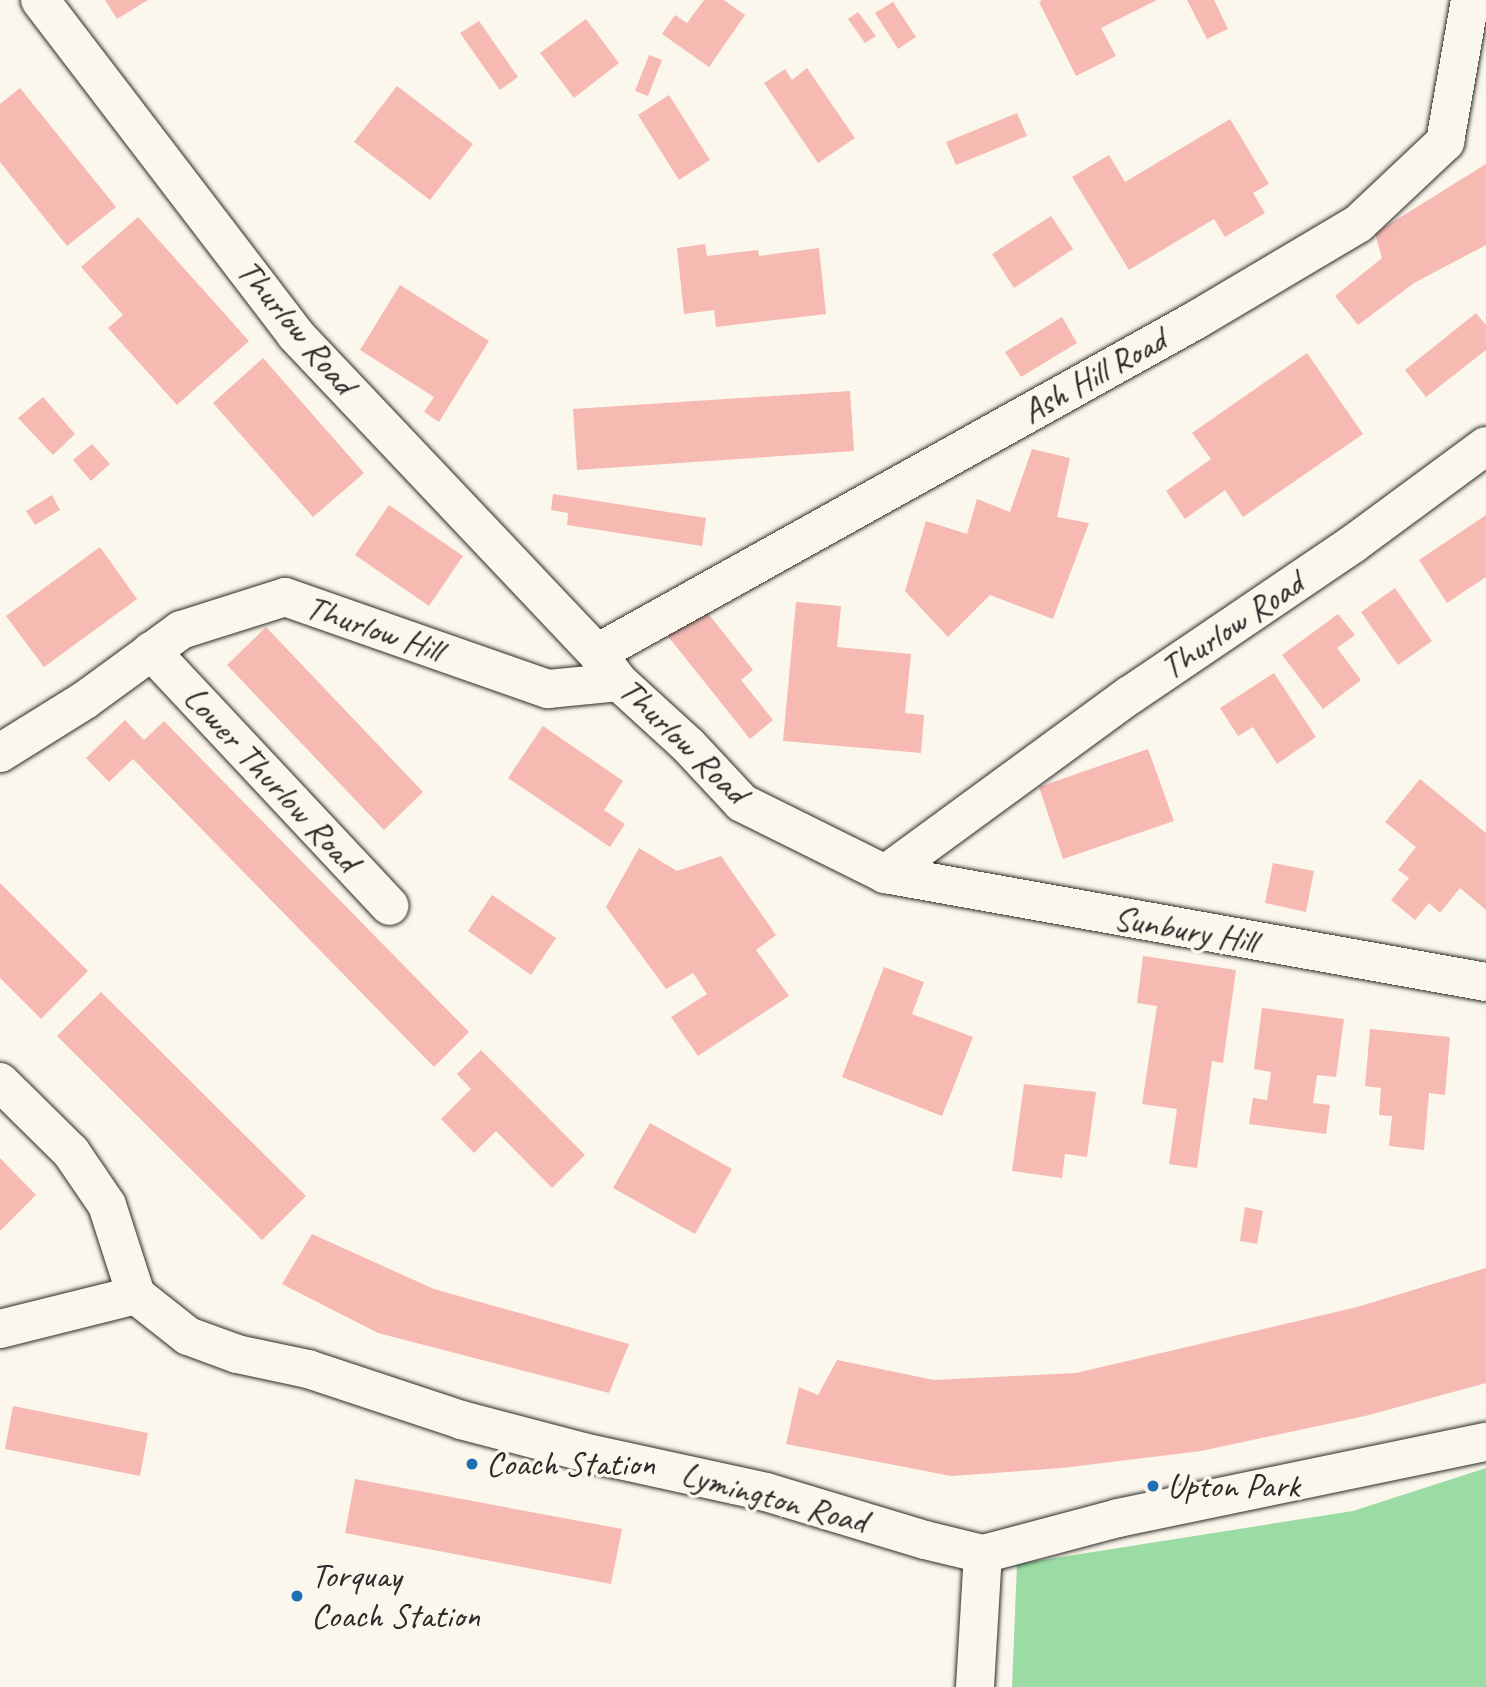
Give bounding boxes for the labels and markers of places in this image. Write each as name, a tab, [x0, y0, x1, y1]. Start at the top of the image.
place label: Coach Station	[486, 1443, 657, 1485]
marker: Coach Station	[464, 1456, 480, 1472]
place label: Upton Park	[1167, 1465, 1301, 1507]
marker: Upton Park	[1145, 1478, 1161, 1494]
place label: Torquay Coach Station	[311, 1555, 482, 1637]
marker: Torquay Coach Station	[289, 1588, 305, 1604]

